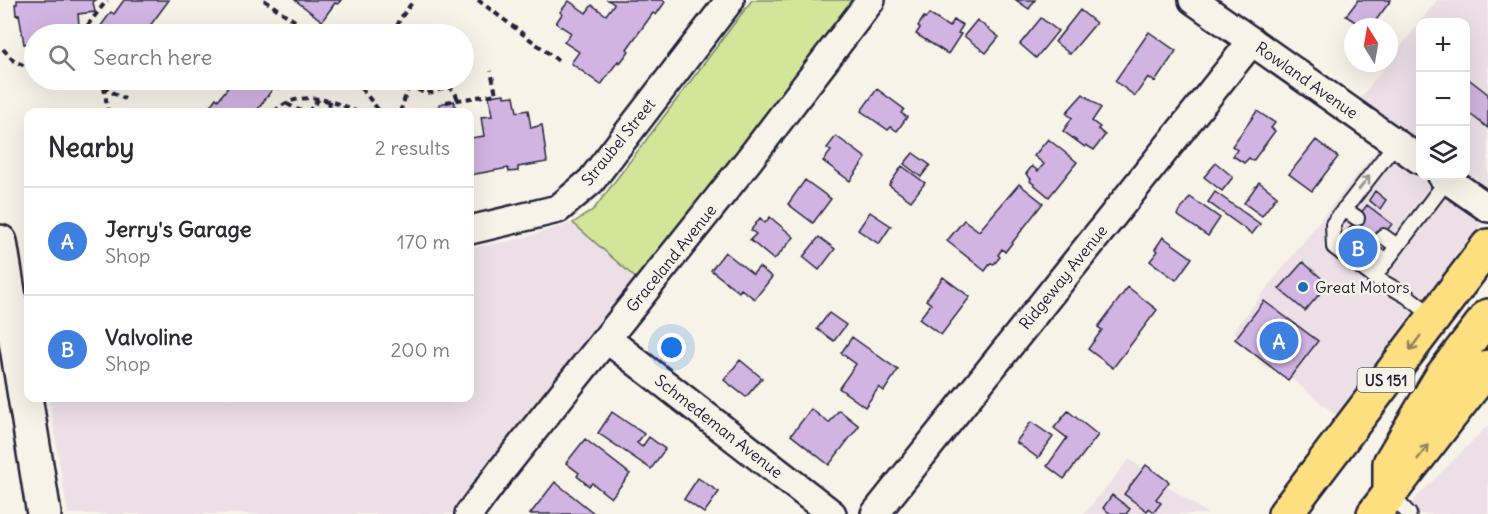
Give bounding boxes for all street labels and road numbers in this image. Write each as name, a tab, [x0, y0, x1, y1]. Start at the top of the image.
street label: Rowland Avenue	[1252, 37, 1362, 123]
street label: Straubel Street	[577, 94, 660, 190]
street label: Graceland Avenue	[622, 200, 720, 316]
street label: Ridgeway Avenue	[1015, 221, 1111, 333]
road number: US 151	[1358, 368, 1414, 392]
street label: Schmedeman Avenue	[651, 370, 787, 482]

